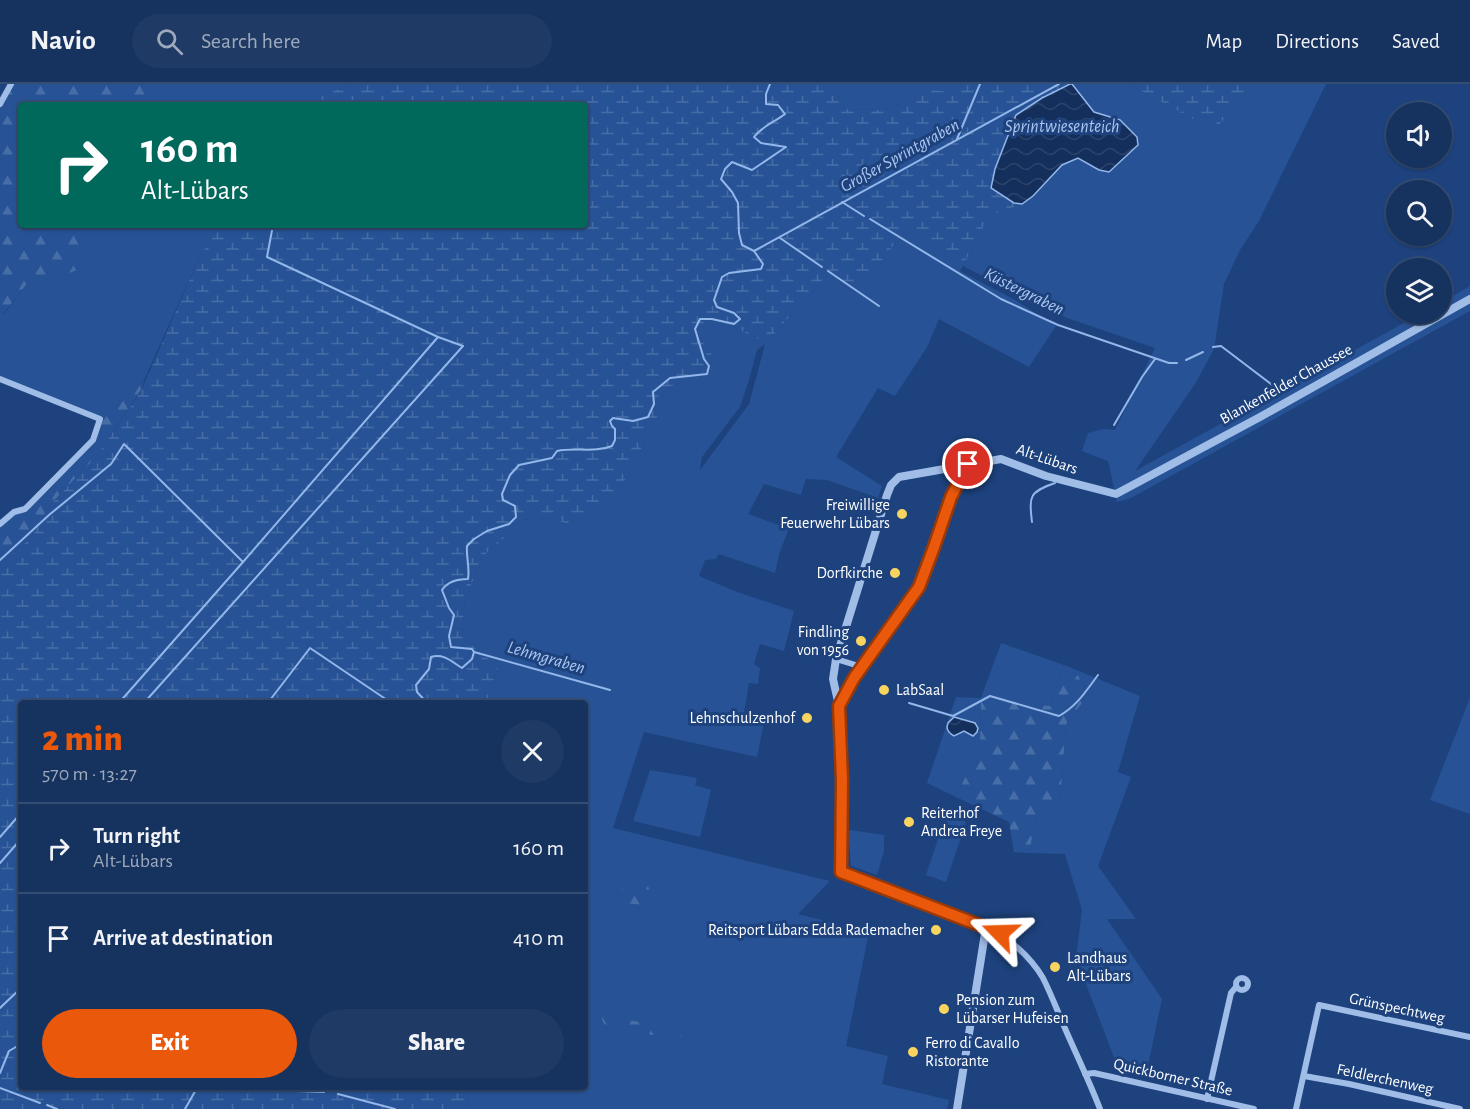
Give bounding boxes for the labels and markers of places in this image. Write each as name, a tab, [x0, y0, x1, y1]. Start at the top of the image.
pin	[942, 438, 993, 489]
place label: Freiwillige Feuerwehr Lübars	[780, 497, 890, 531]
marker: Freiwillige Feuerwehr Lübars	[895, 507, 909, 521]
place label: Dorfkirche	[816, 565, 883, 581]
marker: Dorfkirche	[888, 566, 902, 580]
place label: Findling von 1956	[797, 624, 849, 658]
marker: Findling von 1956	[854, 634, 868, 648]
place label: LabSaal	[896, 682, 944, 698]
marker: LabSaal	[877, 683, 891, 697]
place label: Lehnschulzenhof	[690, 710, 796, 726]
marker: Lehnschulzenhof	[800, 711, 814, 725]
place label: Reiterhof Andrea Freye	[921, 805, 1002, 840]
marker: Reiterhof Andrea Freye	[902, 815, 916, 829]
place label: Reitsport Lübars Edda Rademacher	[708, 922, 925, 938]
marker: Reitsport Lübars Edda Rademacher	[929, 923, 943, 937]
place label: Landhaus Alt-Lübars	[1067, 950, 1131, 984]
marker: Landhaus Alt-Lübars	[1048, 960, 1062, 974]
place label: Pension zum Lübarser Hufeisen	[956, 992, 1069, 1026]
marker: Pension zum Lübarser Hufeisen	[937, 1002, 951, 1016]
place label: Ferro di Cavallo Ristorante	[925, 1035, 1020, 1069]
marker: Ferro di Cavallo Ristorante	[906, 1045, 920, 1059]

